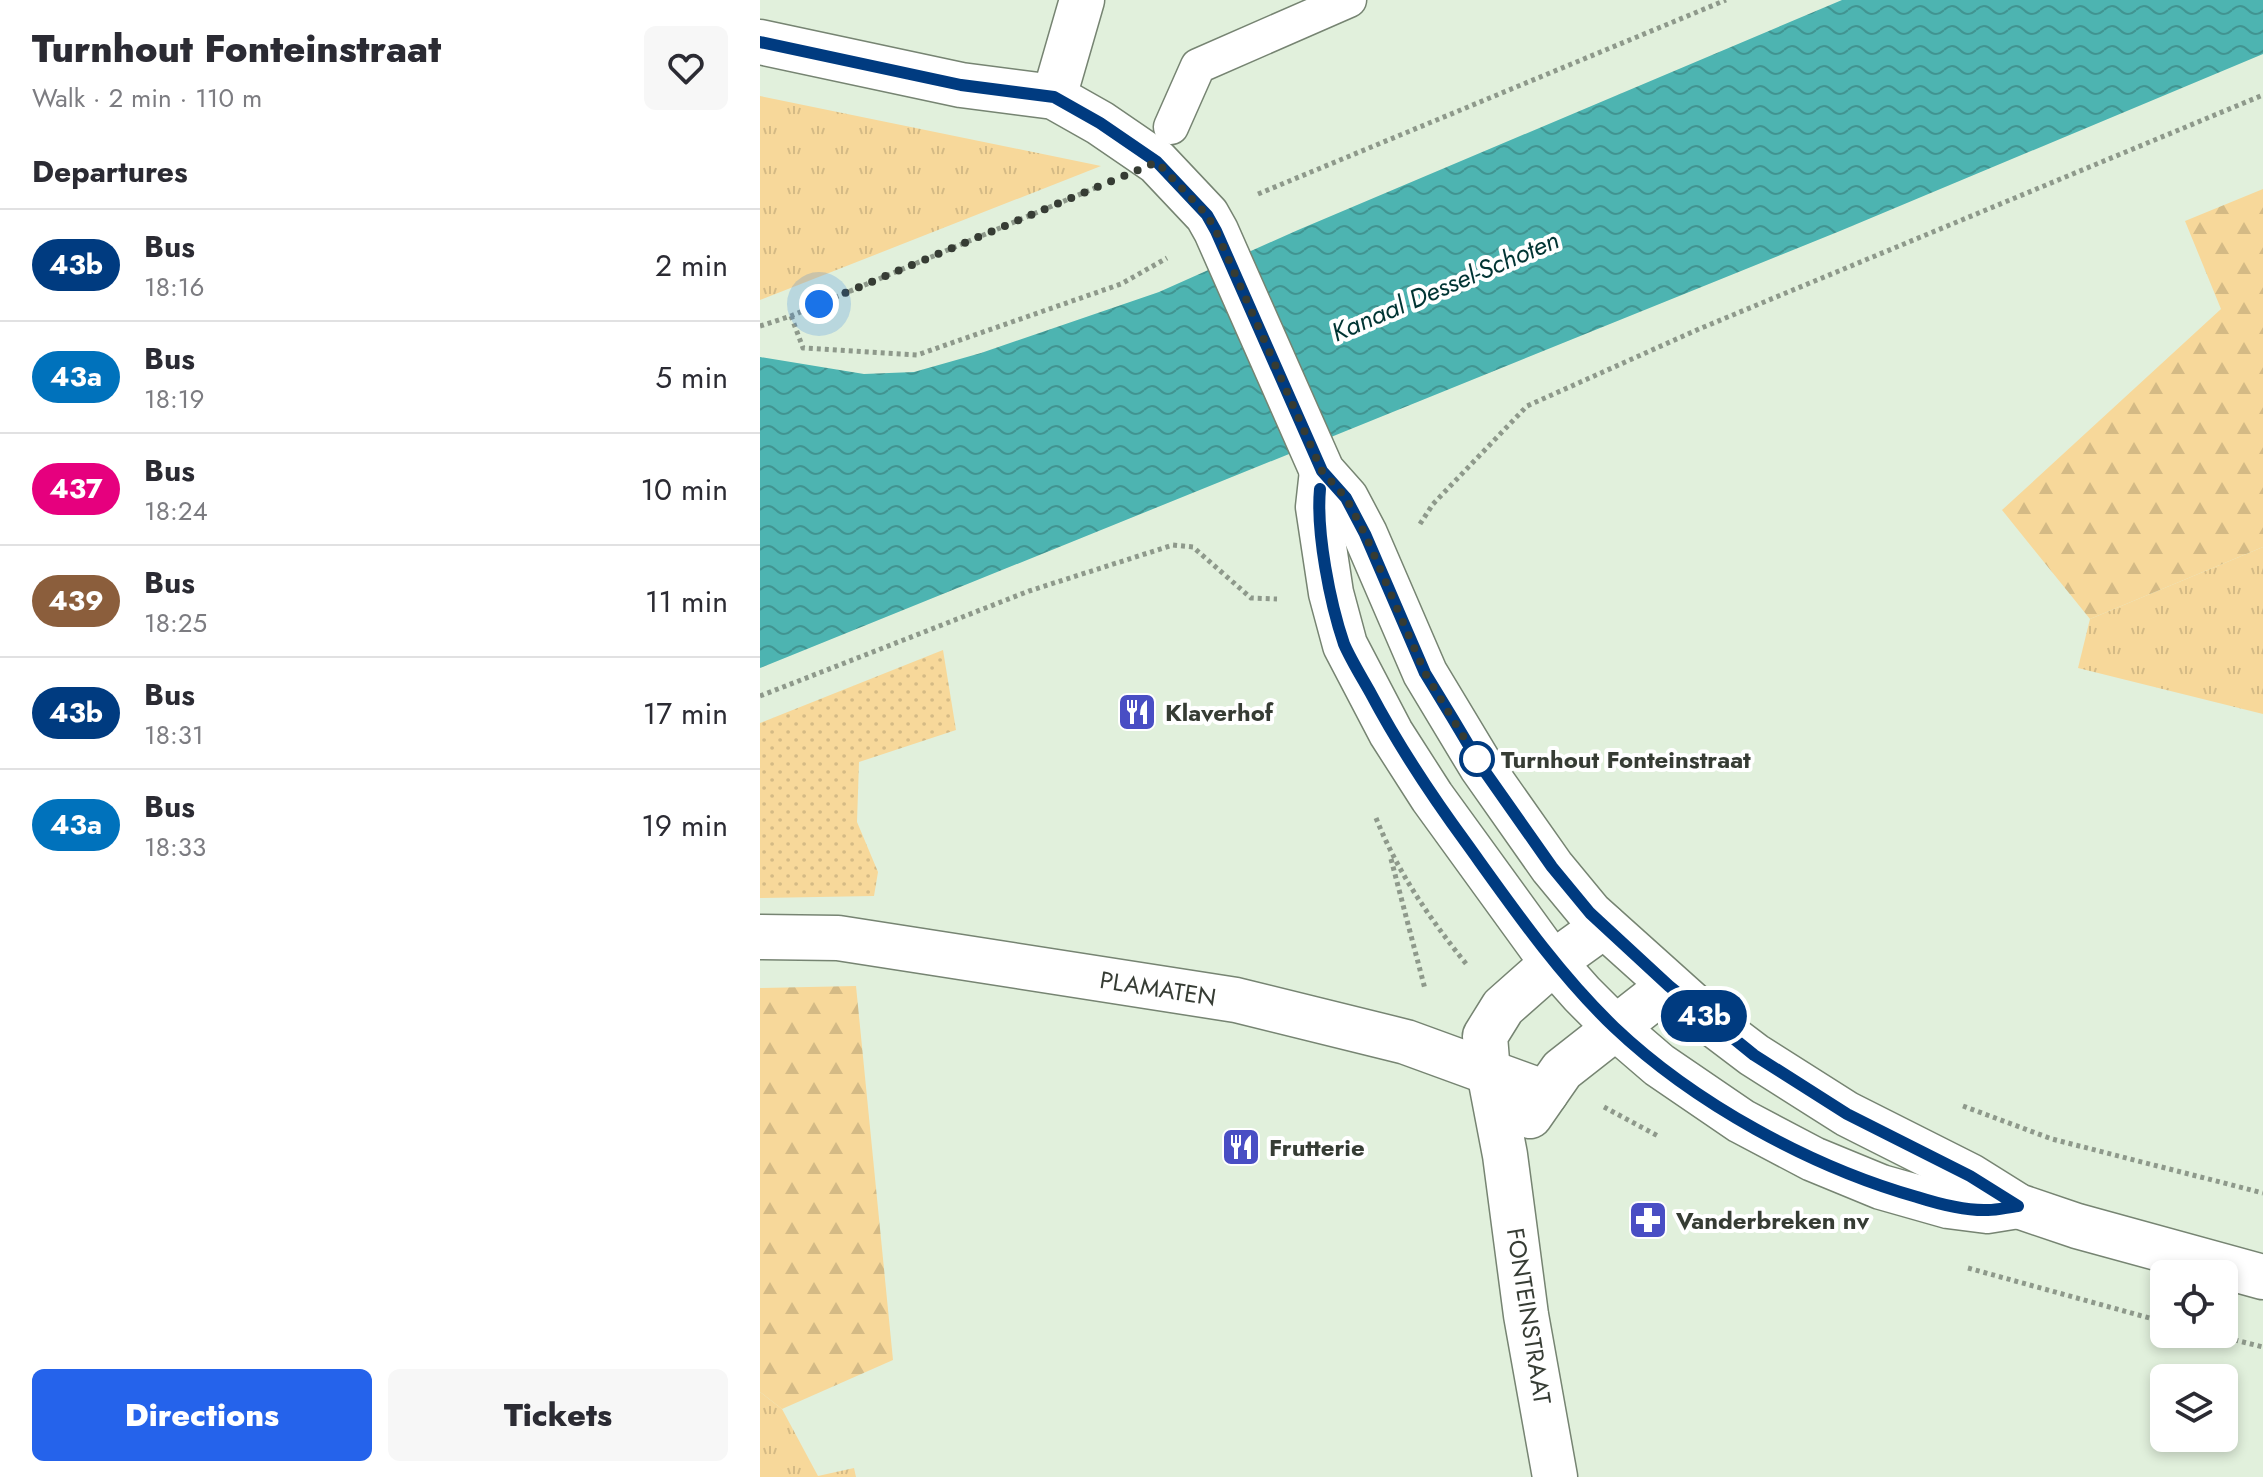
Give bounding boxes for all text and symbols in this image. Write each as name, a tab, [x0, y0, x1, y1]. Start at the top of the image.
text: Turnhout Fonteinstraat	[32, 21, 441, 76]
button: heart	[644, 26, 728, 110]
text: Walk · 2 min · 110 m	[32, 79, 262, 117]
text: Departures	[32, 150, 188, 193]
water label: Kanaal Dessel-Schoten	[1325, 221, 1565, 351]
text: Bus	[144, 225, 195, 268]
text: 43b	[49, 244, 103, 285]
text: 2 min	[655, 244, 728, 287]
text: 18:16	[144, 268, 204, 306]
your location	[799, 284, 839, 324]
text: Bus	[144, 337, 195, 380]
text: 43a	[50, 356, 102, 397]
text: 5 min	[655, 356, 728, 399]
text: 18:19	[144, 380, 204, 418]
text: Bus	[144, 449, 195, 492]
text: 437	[49, 468, 103, 509]
text: 10 min	[641, 468, 728, 511]
text: 18:24	[144, 492, 208, 530]
text: Bus	[144, 561, 195, 604]
text: 439	[48, 580, 104, 621]
text: 11 min	[645, 580, 728, 623]
text: 18:25	[144, 604, 207, 642]
text: Bus	[144, 673, 195, 716]
restaurant icon: Klaverhof	[1116, 691, 1158, 733]
text: 43b	[49, 692, 103, 733]
text: 17 min	[643, 692, 728, 735]
place label: Klaverhof	[1165, 695, 1275, 730]
text: 18:31	[144, 716, 204, 754]
marker: Turnhout Fonteinstraat	[1460, 742, 1494, 776]
place label: Turnhout Fonteinstraat	[1501, 742, 1751, 777]
text: Bus	[144, 785, 195, 828]
text: 43a	[50, 804, 102, 845]
text: 19 min	[641, 804, 728, 847]
text: 18:33	[144, 828, 206, 866]
street label: PLAMATEN	[1098, 962, 1219, 1014]
line badge: 43b	[1658, 990, 1750, 1042]
text: 43b	[1677, 995, 1731, 1036]
restaurant icon: Frutterie	[1220, 1126, 1262, 1168]
place label: Frutterie	[1269, 1130, 1365, 1165]
pharmacy icon: Vanderbreken nv	[1627, 1199, 1669, 1241]
place label: Vanderbreken nv	[1675, 1203, 1869, 1238]
street label: FONTEINSTRAAT	[1498, 1225, 1560, 1407]
map controls	[2150, 1260, 2238, 1452]
button: locate	[2150, 1260, 2238, 1348]
button: layers	[2150, 1364, 2238, 1452]
button: Directions	[32, 1369, 372, 1461]
button: Tickets	[388, 1369, 728, 1461]

